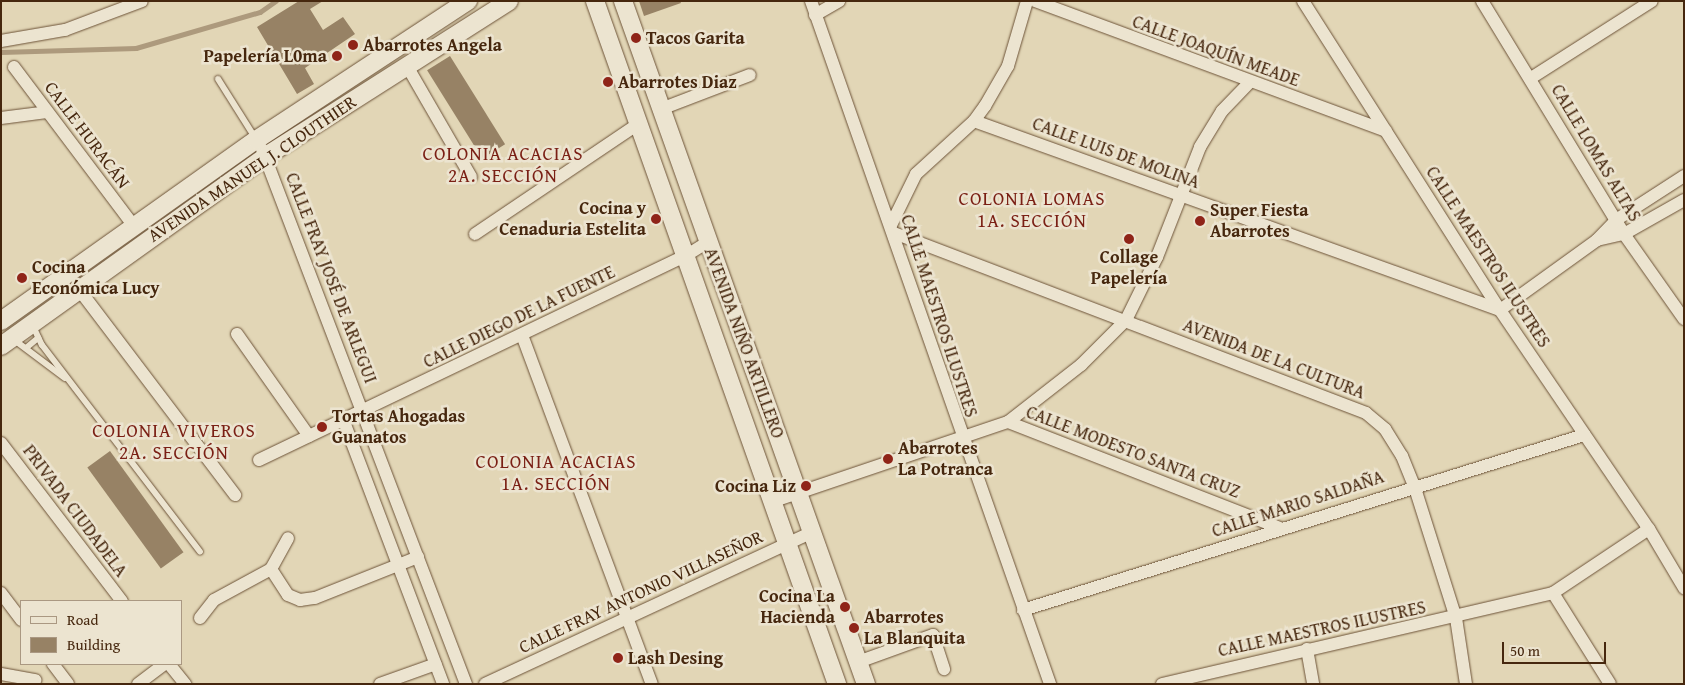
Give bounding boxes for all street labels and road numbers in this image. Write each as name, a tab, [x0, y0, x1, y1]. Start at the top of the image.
street label: CALLE JOAQUÍN MEADE	[1129, 11, 1303, 91]
street label: CALLE HURACÁN	[40, 77, 134, 193]
street label: CALLE LOMAS ALTAS	[1547, 80, 1645, 226]
street label: AVENIDA MANUEL J. CLOUTHIER	[144, 91, 360, 247]
street label: CALLE LUIS DE MOLINA	[1029, 113, 1203, 193]
street label: CALLE MAESTROS ILUSTRES	[1421, 162, 1555, 352]
street label: CALLE FRAY JOSÉ DE ARLEGUI	[281, 170, 381, 386]
street label: CALLE MAESTROS ILUSTRES	[896, 212, 982, 420]
street label: AVENIDA NIÑO ARTILLERO	[699, 245, 789, 441]
street label: CALLE DIEGO DE LA FUENTE	[420, 261, 618, 373]
street label: AVENIDA DE LA CULTURA	[1180, 314, 1368, 404]
street label: CALLE MODESTO SANTA CRUZ	[1023, 401, 1243, 503]
street label: PRIVADA CIUDADELA	[18, 441, 132, 581]
street label: CALLE MARIO SALDAÑA	[1209, 466, 1387, 542]
street label: CALLE FRAY ANTONIO VILLASEÑOR	[516, 526, 766, 658]
street label: CALLE MAESTROS ILUSTRES	[1216, 596, 1428, 662]

